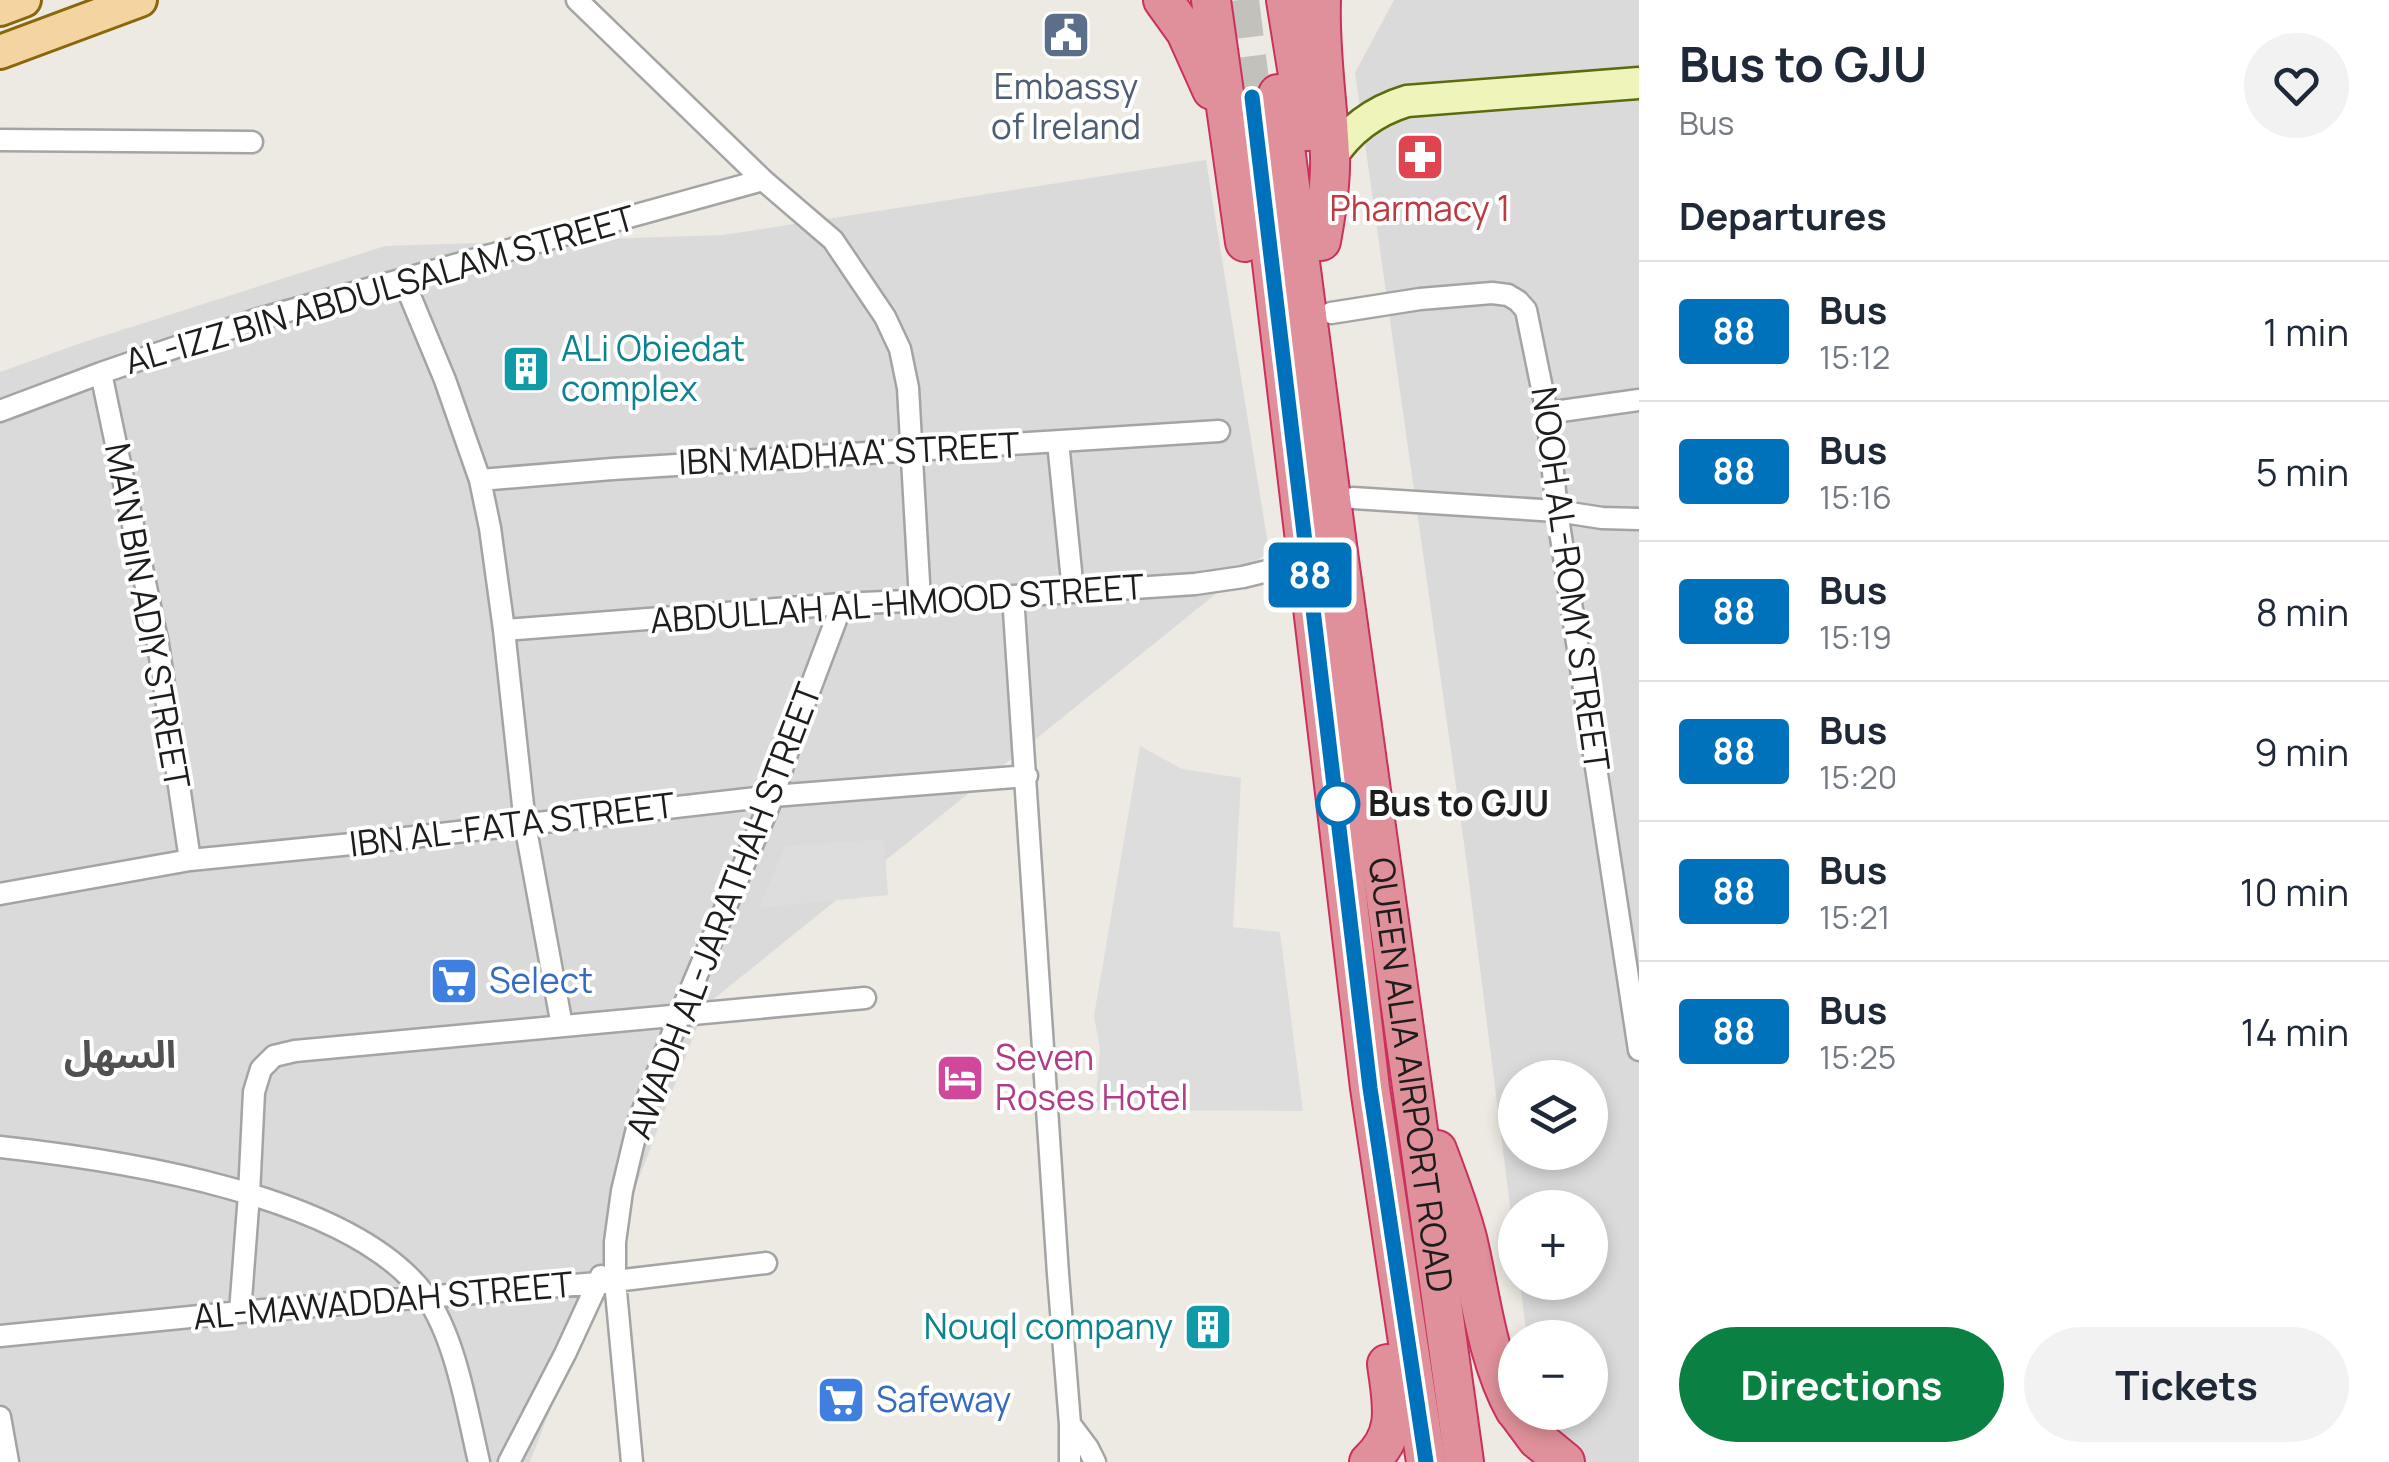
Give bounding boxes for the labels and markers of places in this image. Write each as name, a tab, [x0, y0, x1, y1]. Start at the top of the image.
public building icon: Embassy of Ireland	[1040, 9, 1092, 61]
place label: Embassy of Ireland	[991, 62, 1141, 150]
pharmacy icon: Pharmacy 1	[1394, 131, 1446, 183]
place label: Pharmacy 1	[1330, 184, 1510, 232]
place label: ALi Obiedat complex	[561, 324, 745, 412]
building icon: ALi Obiedat complex	[500, 343, 552, 395]
place label: Bus to GJU	[1368, 779, 1549, 827]
marker: Bus to GJU	[1317, 783, 1359, 825]
supermarket icon: Select	[428, 955, 480, 1007]
place label: Select	[489, 956, 593, 1004]
place label: Seven Roses Hotel	[995, 1033, 1188, 1121]
hotel icon: Seven Roses Hotel	[934, 1052, 986, 1104]
building icon: Nouql company	[1182, 1301, 1234, 1353]
place label: Nouql company	[924, 1302, 1173, 1350]
supermarket icon: Safeway	[815, 1374, 867, 1426]
place label: Safeway	[876, 1375, 1011, 1423]

